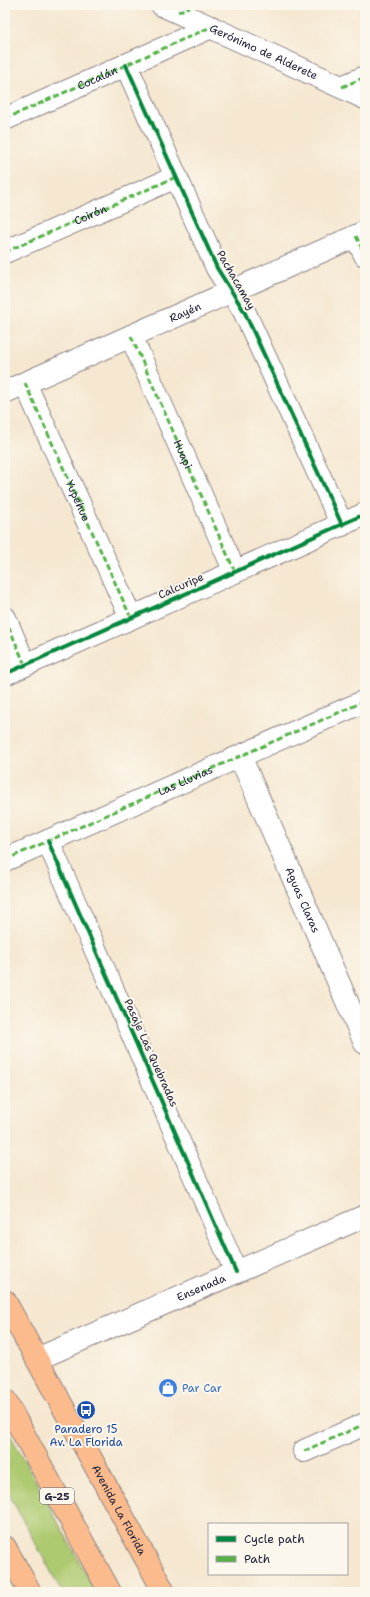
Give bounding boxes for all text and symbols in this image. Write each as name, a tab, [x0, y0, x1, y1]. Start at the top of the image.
street label: Gerónimo de Alderete	[207, 20, 320, 83]
street label: Cocalán	[75, 62, 120, 93]
street label: Coirón	[72, 201, 109, 228]
street label: Pachacamay	[213, 248, 259, 312]
street label: Rayén	[167, 298, 203, 326]
street label: Huapi	[170, 437, 196, 471]
street label: Yupehue	[62, 478, 94, 524]
street label: Calcuripe	[156, 569, 206, 603]
street label: Las Lluvias	[156, 762, 215, 799]
street label: Aguas Claras	[282, 865, 324, 935]
street label: Pasaje Las Quebradas	[120, 997, 182, 1109]
street label: Ensenada	[174, 1270, 228, 1305]
shop icon: Par Car	[157, 1377, 179, 1399]
place label: Par Car	[182, 1381, 222, 1396]
bus stop icon: Paradero 15 Av. La Florida	[75, 1399, 97, 1421]
place label: Paradero 15 Av. La Florida	[49, 1422, 123, 1450]
street label: Avenida La Florida	[88, 1462, 150, 1558]
road number: G-25	[40, 1488, 74, 1504]
legend	[208, 1523, 348, 1575]
text: Cycle path	[244, 1531, 305, 1547]
text: Path	[244, 1551, 270, 1567]

